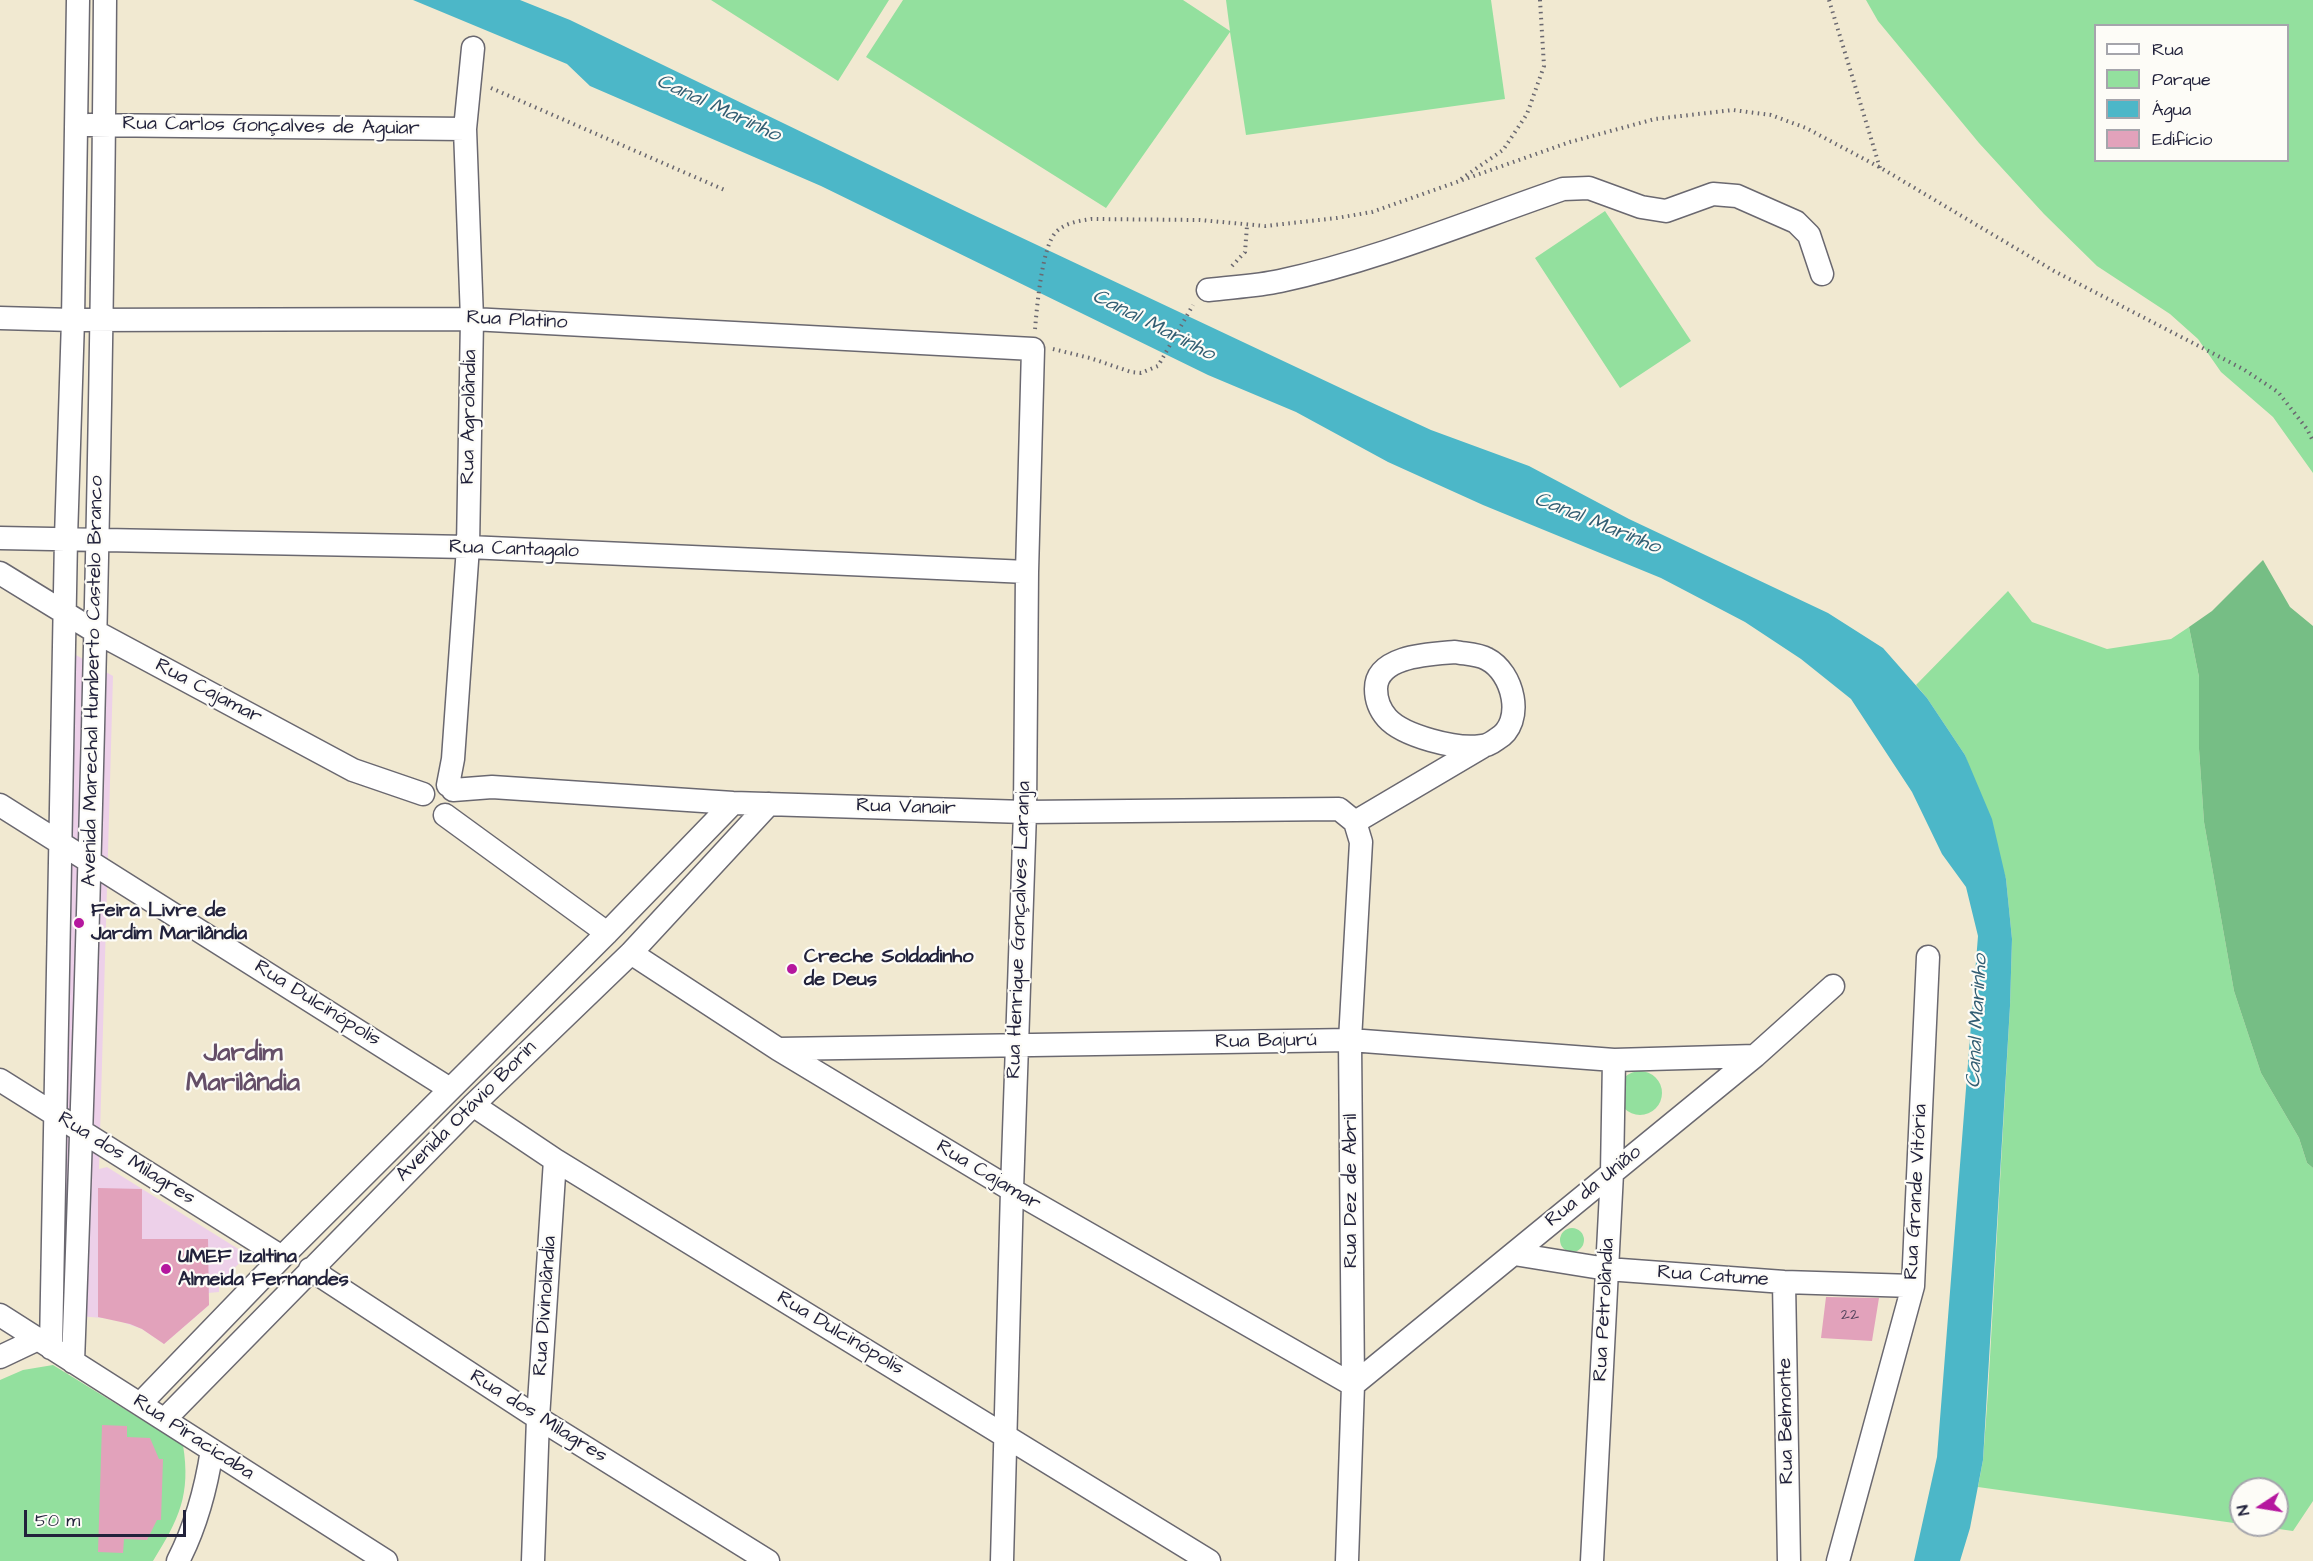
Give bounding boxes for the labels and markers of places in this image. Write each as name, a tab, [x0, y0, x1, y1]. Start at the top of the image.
place label: Feira Livre de Jardim Marilândia	[91, 900, 247, 947]
marker: Feira Livre de Jardim Marilândia	[72, 916, 86, 930]
place label: Creche Soldadinho de Deus	[804, 946, 974, 993]
marker: Creche Soldadinho de Deus	[785, 962, 799, 976]
place label: UMEF Izaltina Almeida Fernandes	[178, 1246, 349, 1293]
marker: UMEF Izaltina Almeida Fernandes	[159, 1262, 173, 1276]

